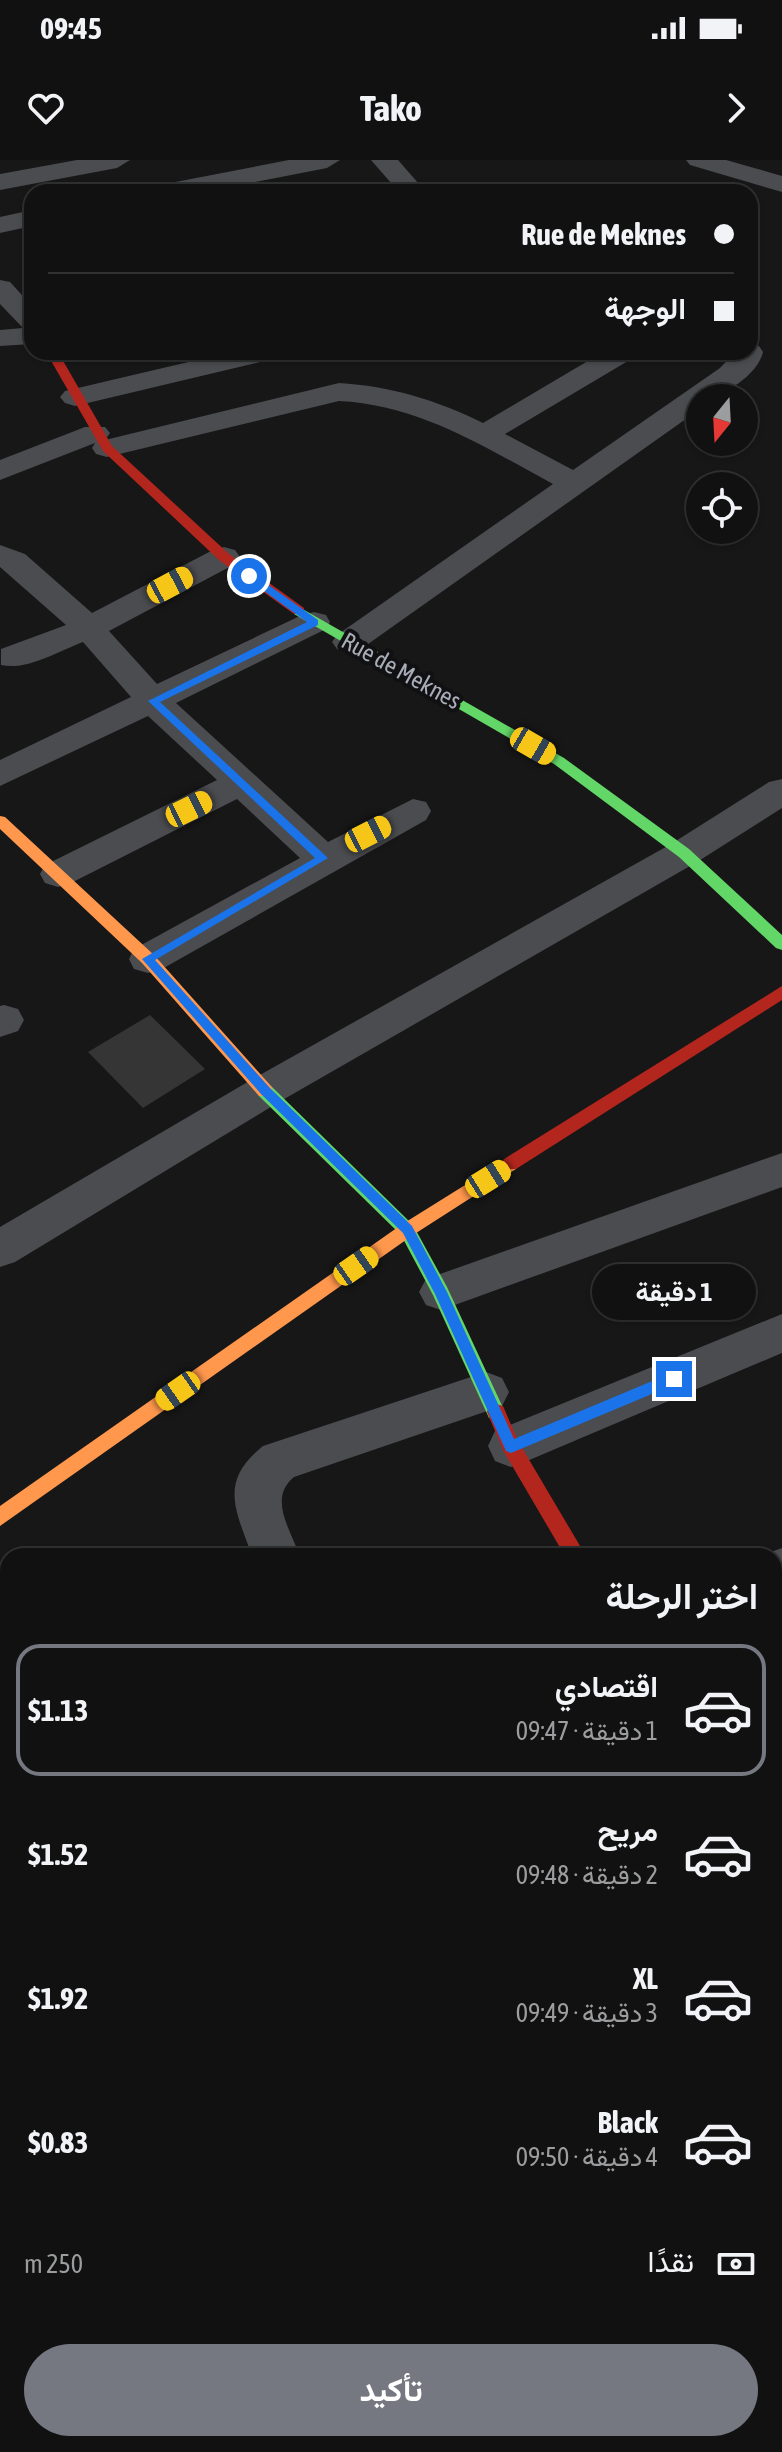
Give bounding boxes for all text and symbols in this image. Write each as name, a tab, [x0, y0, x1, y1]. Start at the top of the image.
text: 09:45	[40, 11, 102, 45]
icon: heart	[24, 86, 68, 130]
icon: forward	[714, 86, 758, 130]
text: Tako	[360, 87, 422, 129]
text: Rue de Meknes	[521, 217, 686, 251]
text: الوجهة	[604, 291, 686, 325]
north arrow	[686, 384, 758, 456]
map controls	[686, 384, 758, 544]
button: locate	[686, 472, 758, 544]
route start	[231, 558, 267, 594]
car	[143, 563, 197, 607]
street label: Rue de Meknes	[337, 627, 465, 714]
car	[506, 724, 560, 768]
car	[162, 788, 216, 830]
car	[341, 812, 395, 856]
car	[461, 1156, 515, 1202]
car	[329, 1242, 383, 1290]
callout: 1 دقيقة	[592, 1263, 756, 1319]
text: 1 دقيقة	[635, 1277, 713, 1307]
route end	[656, 1361, 692, 1397]
car	[151, 1367, 205, 1415]
text: اختر الرحلة	[605, 1575, 758, 1617]
text: اقتصادي	[555, 1669, 658, 1703]
icon: car	[682, 1674, 754, 1746]
text: $1.13	[28, 1693, 88, 1727]
text: 1 دقيقة · 09:47	[516, 1716, 658, 1746]
text: مريح	[598, 1813, 658, 1847]
icon: car	[682, 1818, 754, 1890]
text: $1.52	[28, 1837, 88, 1871]
text: 2 دقيقة · 09:48	[516, 1860, 658, 1890]
text: XL	[633, 1961, 658, 1995]
icon: car	[682, 1962, 754, 2034]
text: $1.92	[28, 1981, 88, 2015]
text: 3 دقيقة · 09:49	[516, 1998, 658, 2028]
text: Black	[598, 2105, 658, 2139]
icon: car	[682, 2106, 754, 2178]
text: $0.83	[28, 2125, 88, 2159]
text: 4 دقيقة · 09:50	[516, 2142, 658, 2172]
icon: cash	[714, 2242, 758, 2286]
text: نقدًا	[648, 2244, 694, 2278]
text: 250 m	[24, 2249, 83, 2279]
button: تأكيد	[24, 2344, 758, 2436]

